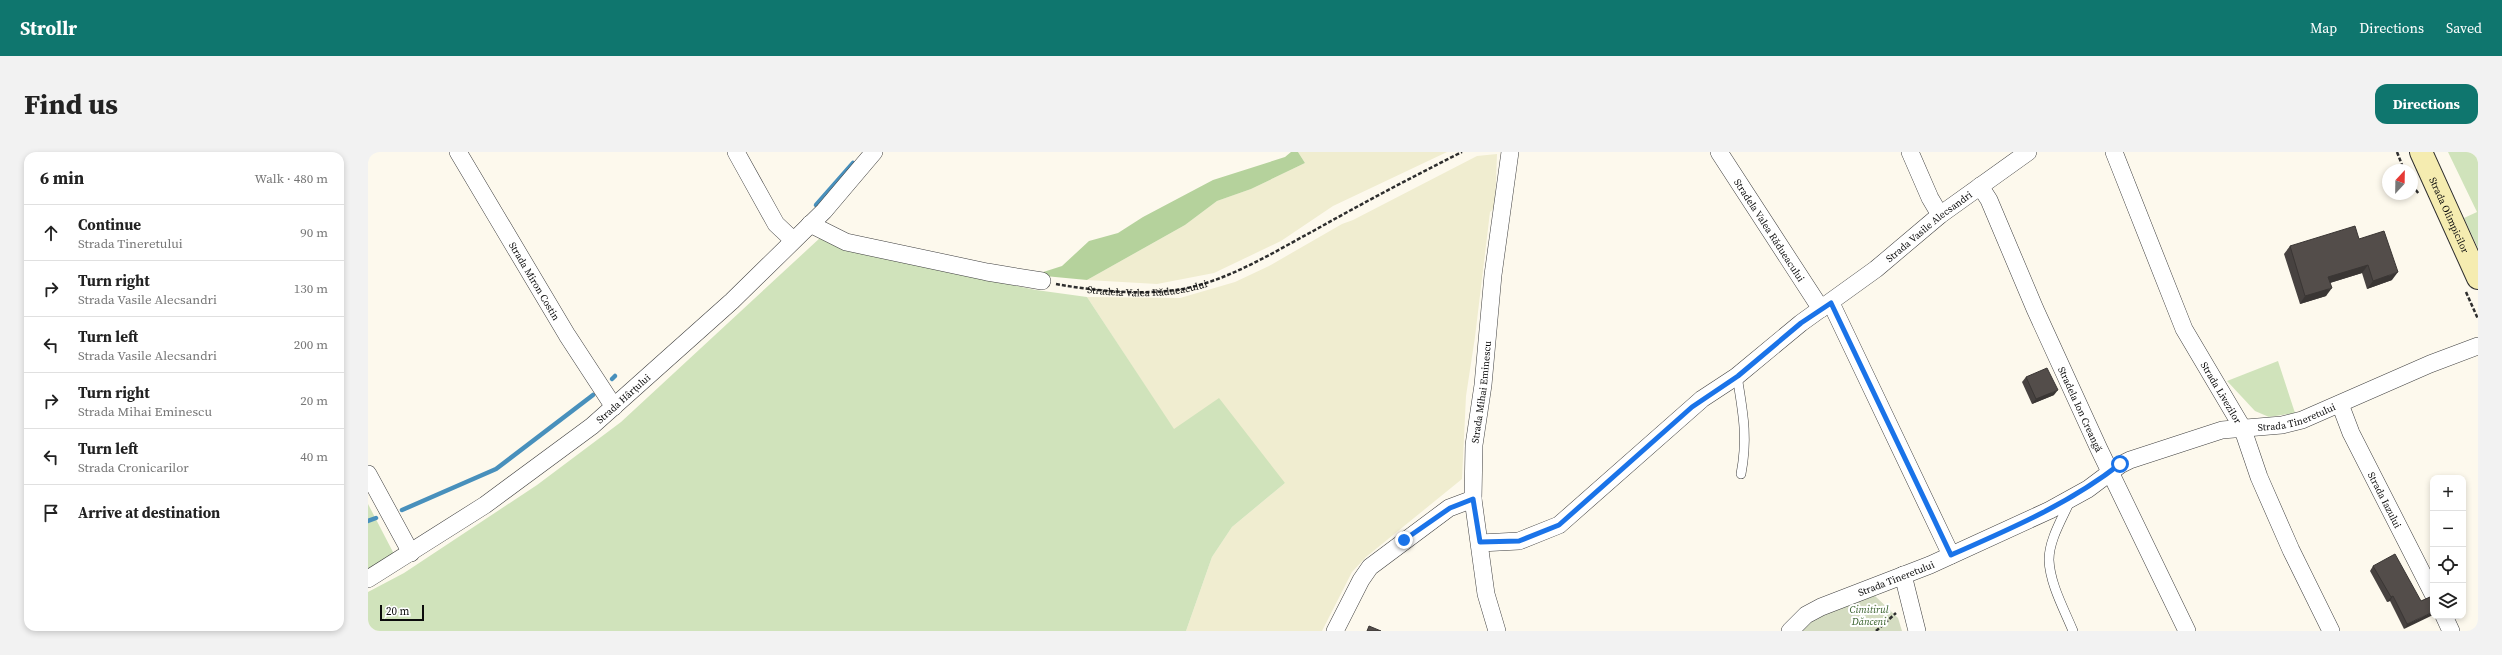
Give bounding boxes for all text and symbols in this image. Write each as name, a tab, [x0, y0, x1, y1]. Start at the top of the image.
text: Strollr	[20, 15, 77, 41]
text: Map	[2310, 18, 2337, 38]
text: Directions	[2359, 18, 2424, 38]
text: Saved	[2446, 18, 2482, 38]
button: Directions	[2375, 84, 2478, 124]
text: Find us	[24, 85, 118, 123]
north arrow	[2382, 164, 2418, 200]
text: 6 min	[40, 166, 84, 190]
text: Walk · 480 m	[255, 170, 328, 187]
street label: Strada Olimpicilor	[2426, 175, 2472, 256]
street label: Stradela Valea Rădueacului	[1731, 176, 1807, 284]
street label: Strada Vasile Alecsandri	[1883, 188, 1975, 265]
text: Continue	[78, 214, 141, 235]
icon: ahead	[40, 222, 62, 244]
text: 90 m	[300, 224, 328, 241]
text: Strada Tineretului	[78, 235, 183, 252]
street label: Strada Miron Costin	[506, 240, 563, 323]
text: Turn right	[78, 270, 150, 291]
street label: Stradela Valea Rădueacului	[1087, 277, 1209, 299]
icon: right	[40, 278, 62, 300]
text: 130 m	[294, 280, 328, 297]
text: Strada Vasile Alecsandri	[78, 291, 217, 308]
text: Turn left	[78, 326, 138, 347]
icon: left	[40, 334, 62, 356]
text: 200 m	[294, 336, 328, 353]
street label: Strada Mihai Eminescu	[1468, 340, 1494, 444]
text: Strada Vasile Alecsandri	[78, 347, 217, 364]
street label: Strada Livezilor	[2198, 359, 2245, 427]
street label: Stradela Ion Creangă	[2055, 364, 2106, 455]
street label: Strada Hârțului	[593, 371, 653, 426]
text: Turn right	[78, 382, 150, 403]
icon: right	[40, 390, 62, 412]
text: 20 m	[300, 392, 328, 409]
street label: Strada Tineretului	[2257, 400, 2337, 434]
text: Strada Mihai Eminescu	[78, 403, 212, 420]
text: Turn left	[78, 438, 138, 459]
icon: left	[40, 446, 62, 468]
text: 40 m	[300, 448, 328, 465]
route start	[2111, 455, 2129, 473]
text: Strada Cronicarilor	[78, 459, 189, 476]
street label: Strada Iazului	[2365, 470, 2404, 530]
map controls	[2430, 475, 2466, 619]
button: +	[2430, 475, 2466, 511]
icon: arrive	[40, 502, 62, 524]
text: Arrive at destination	[78, 502, 220, 523]
button: −	[2430, 511, 2466, 547]
route end	[1395, 531, 1413, 549]
button: locate	[2430, 547, 2466, 583]
street label: Strada Tineretului	[1856, 558, 1936, 599]
button: layers	[2430, 583, 2466, 619]
scale bar	[380, 603, 424, 622]
park label: Cimitirul Dănceni	[1850, 603, 1889, 628]
text: 20 m	[386, 604, 409, 619]

